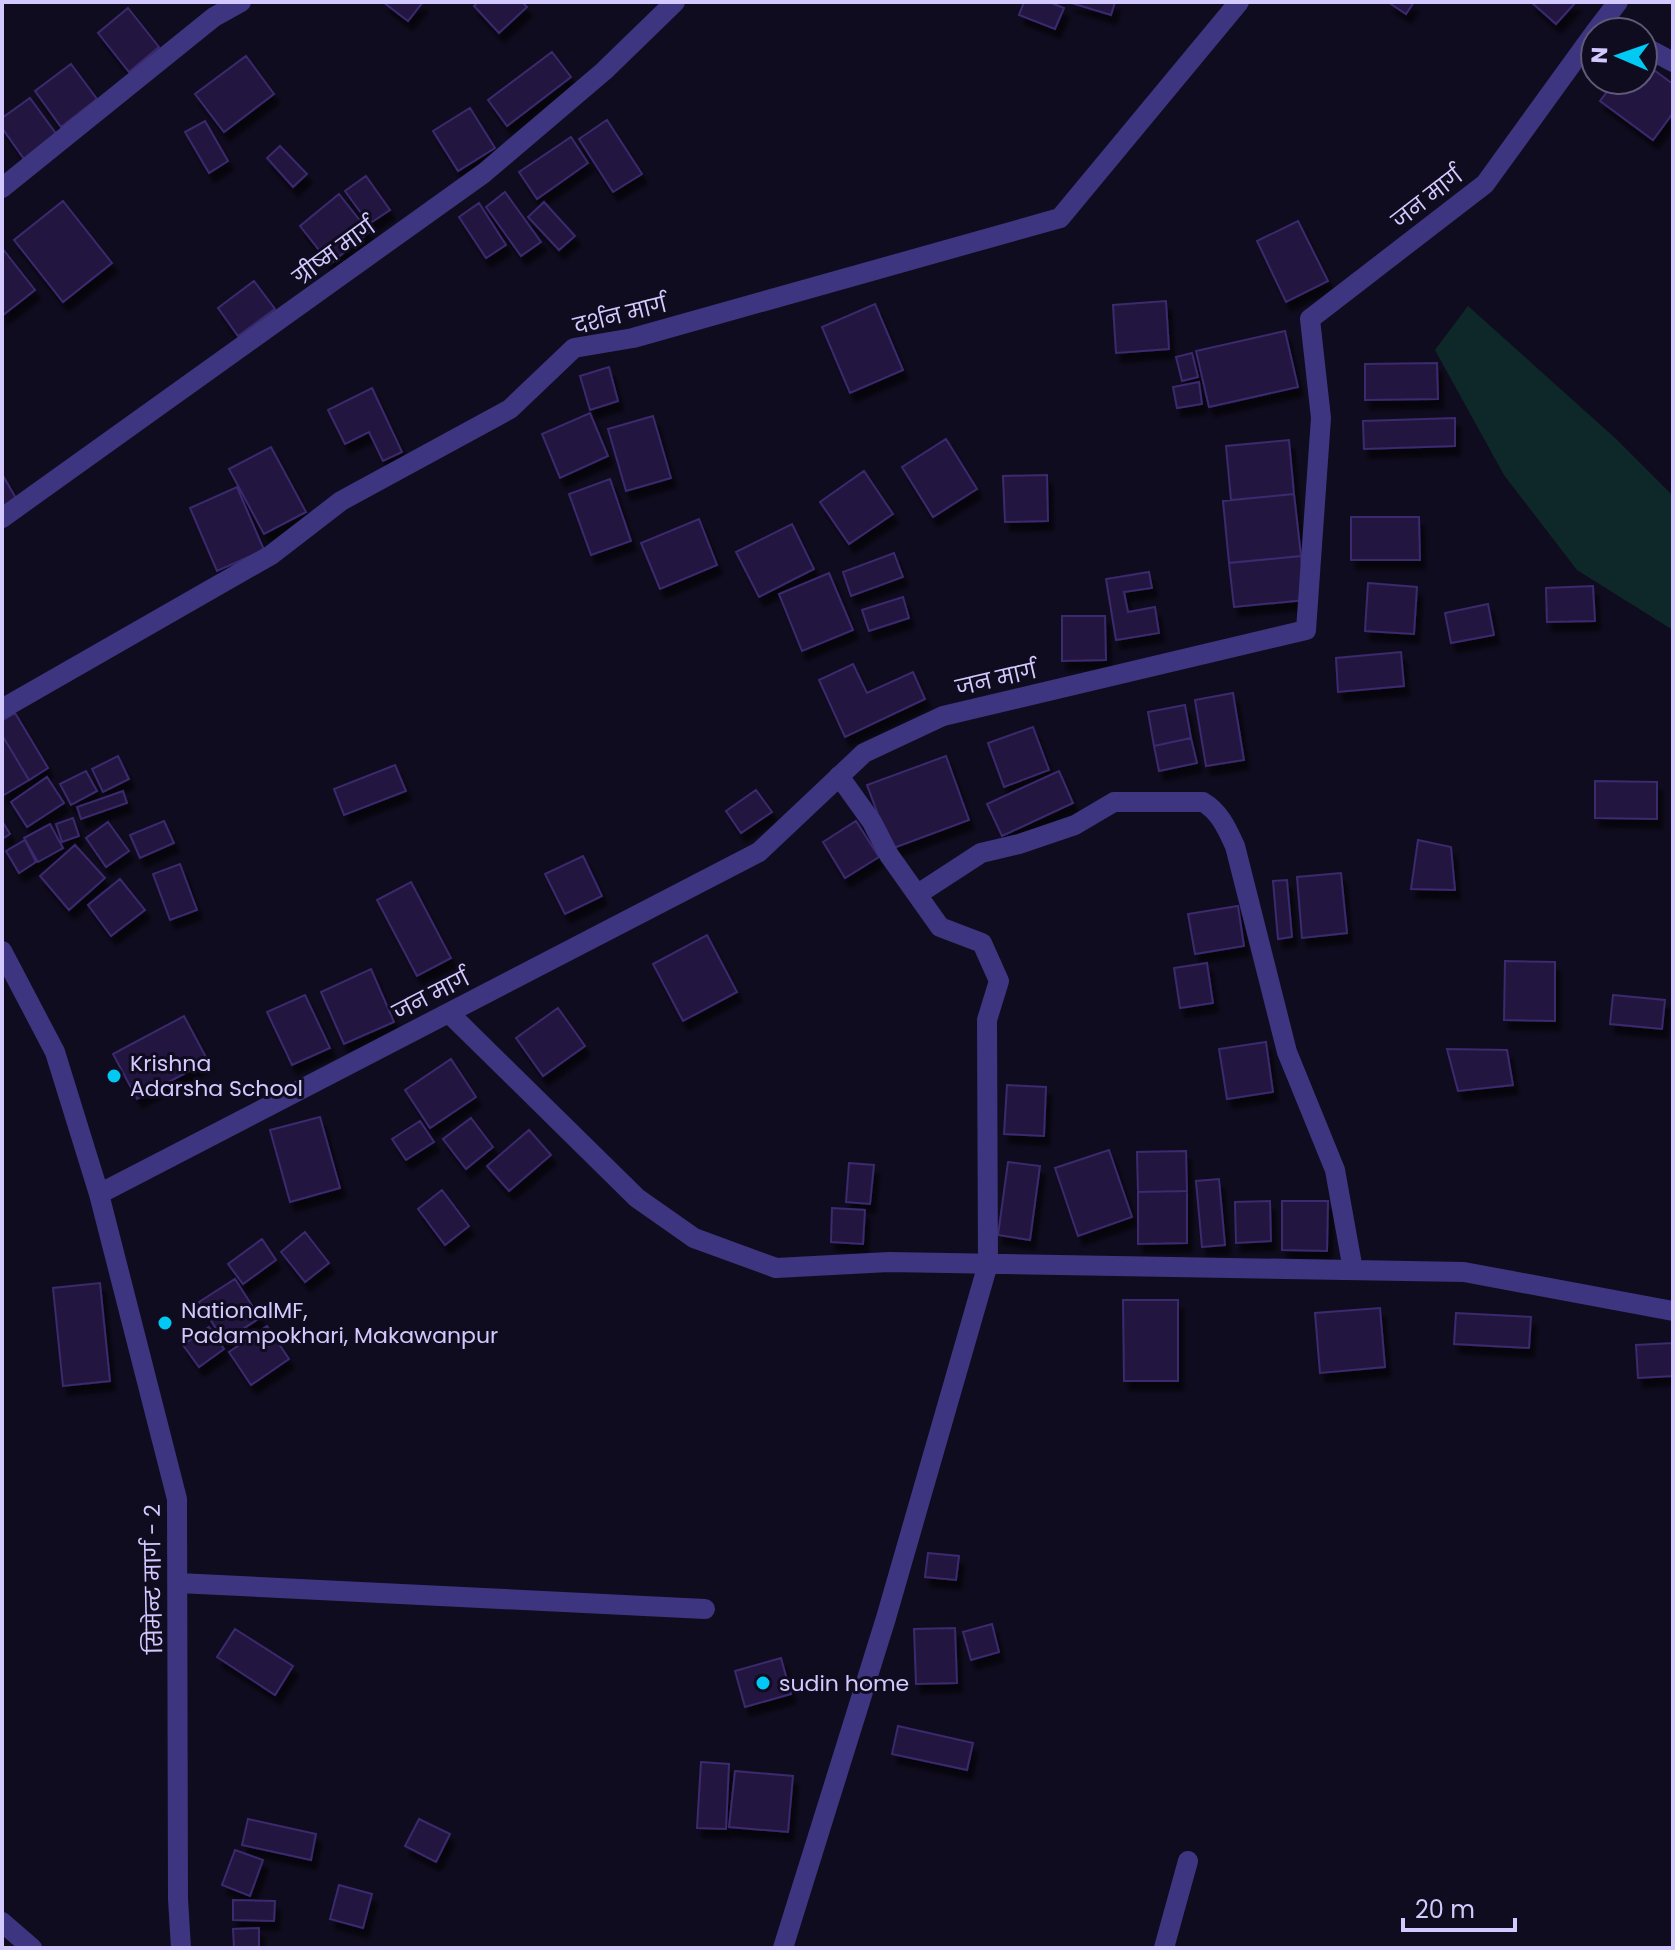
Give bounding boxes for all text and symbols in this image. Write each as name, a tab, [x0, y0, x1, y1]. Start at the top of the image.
north arrow	[1579, 16, 1659, 96]
text: N	[1584, 47, 1615, 64]
street label: जन मार्ग	[1385, 159, 1472, 236]
street label: ग्रीष्म मार्ग	[286, 210, 385, 293]
street label: दर्शन मार्ग	[569, 288, 674, 342]
street label: जन मार्ग	[952, 654, 1043, 704]
street label: जन मार्ग	[387, 961, 478, 1028]
place label: Krishna Adarsha School	[130, 1048, 303, 1104]
marker: Krishna Adarsha School	[105, 1067, 123, 1085]
place label: NationalMF, Padampokhari, Makawanpur	[181, 1295, 498, 1351]
marker: NationalMF, Padampokhari, Makawanpur	[156, 1314, 174, 1332]
street label: सिमेन्ट मार्ग - 2	[137, 1504, 170, 1655]
place label: sudin home	[779, 1668, 909, 1699]
marker: sudin home	[754, 1674, 772, 1692]
scale bar	[1403, 1882, 1515, 1932]
text: 20 m	[1415, 1893, 1475, 1926]

